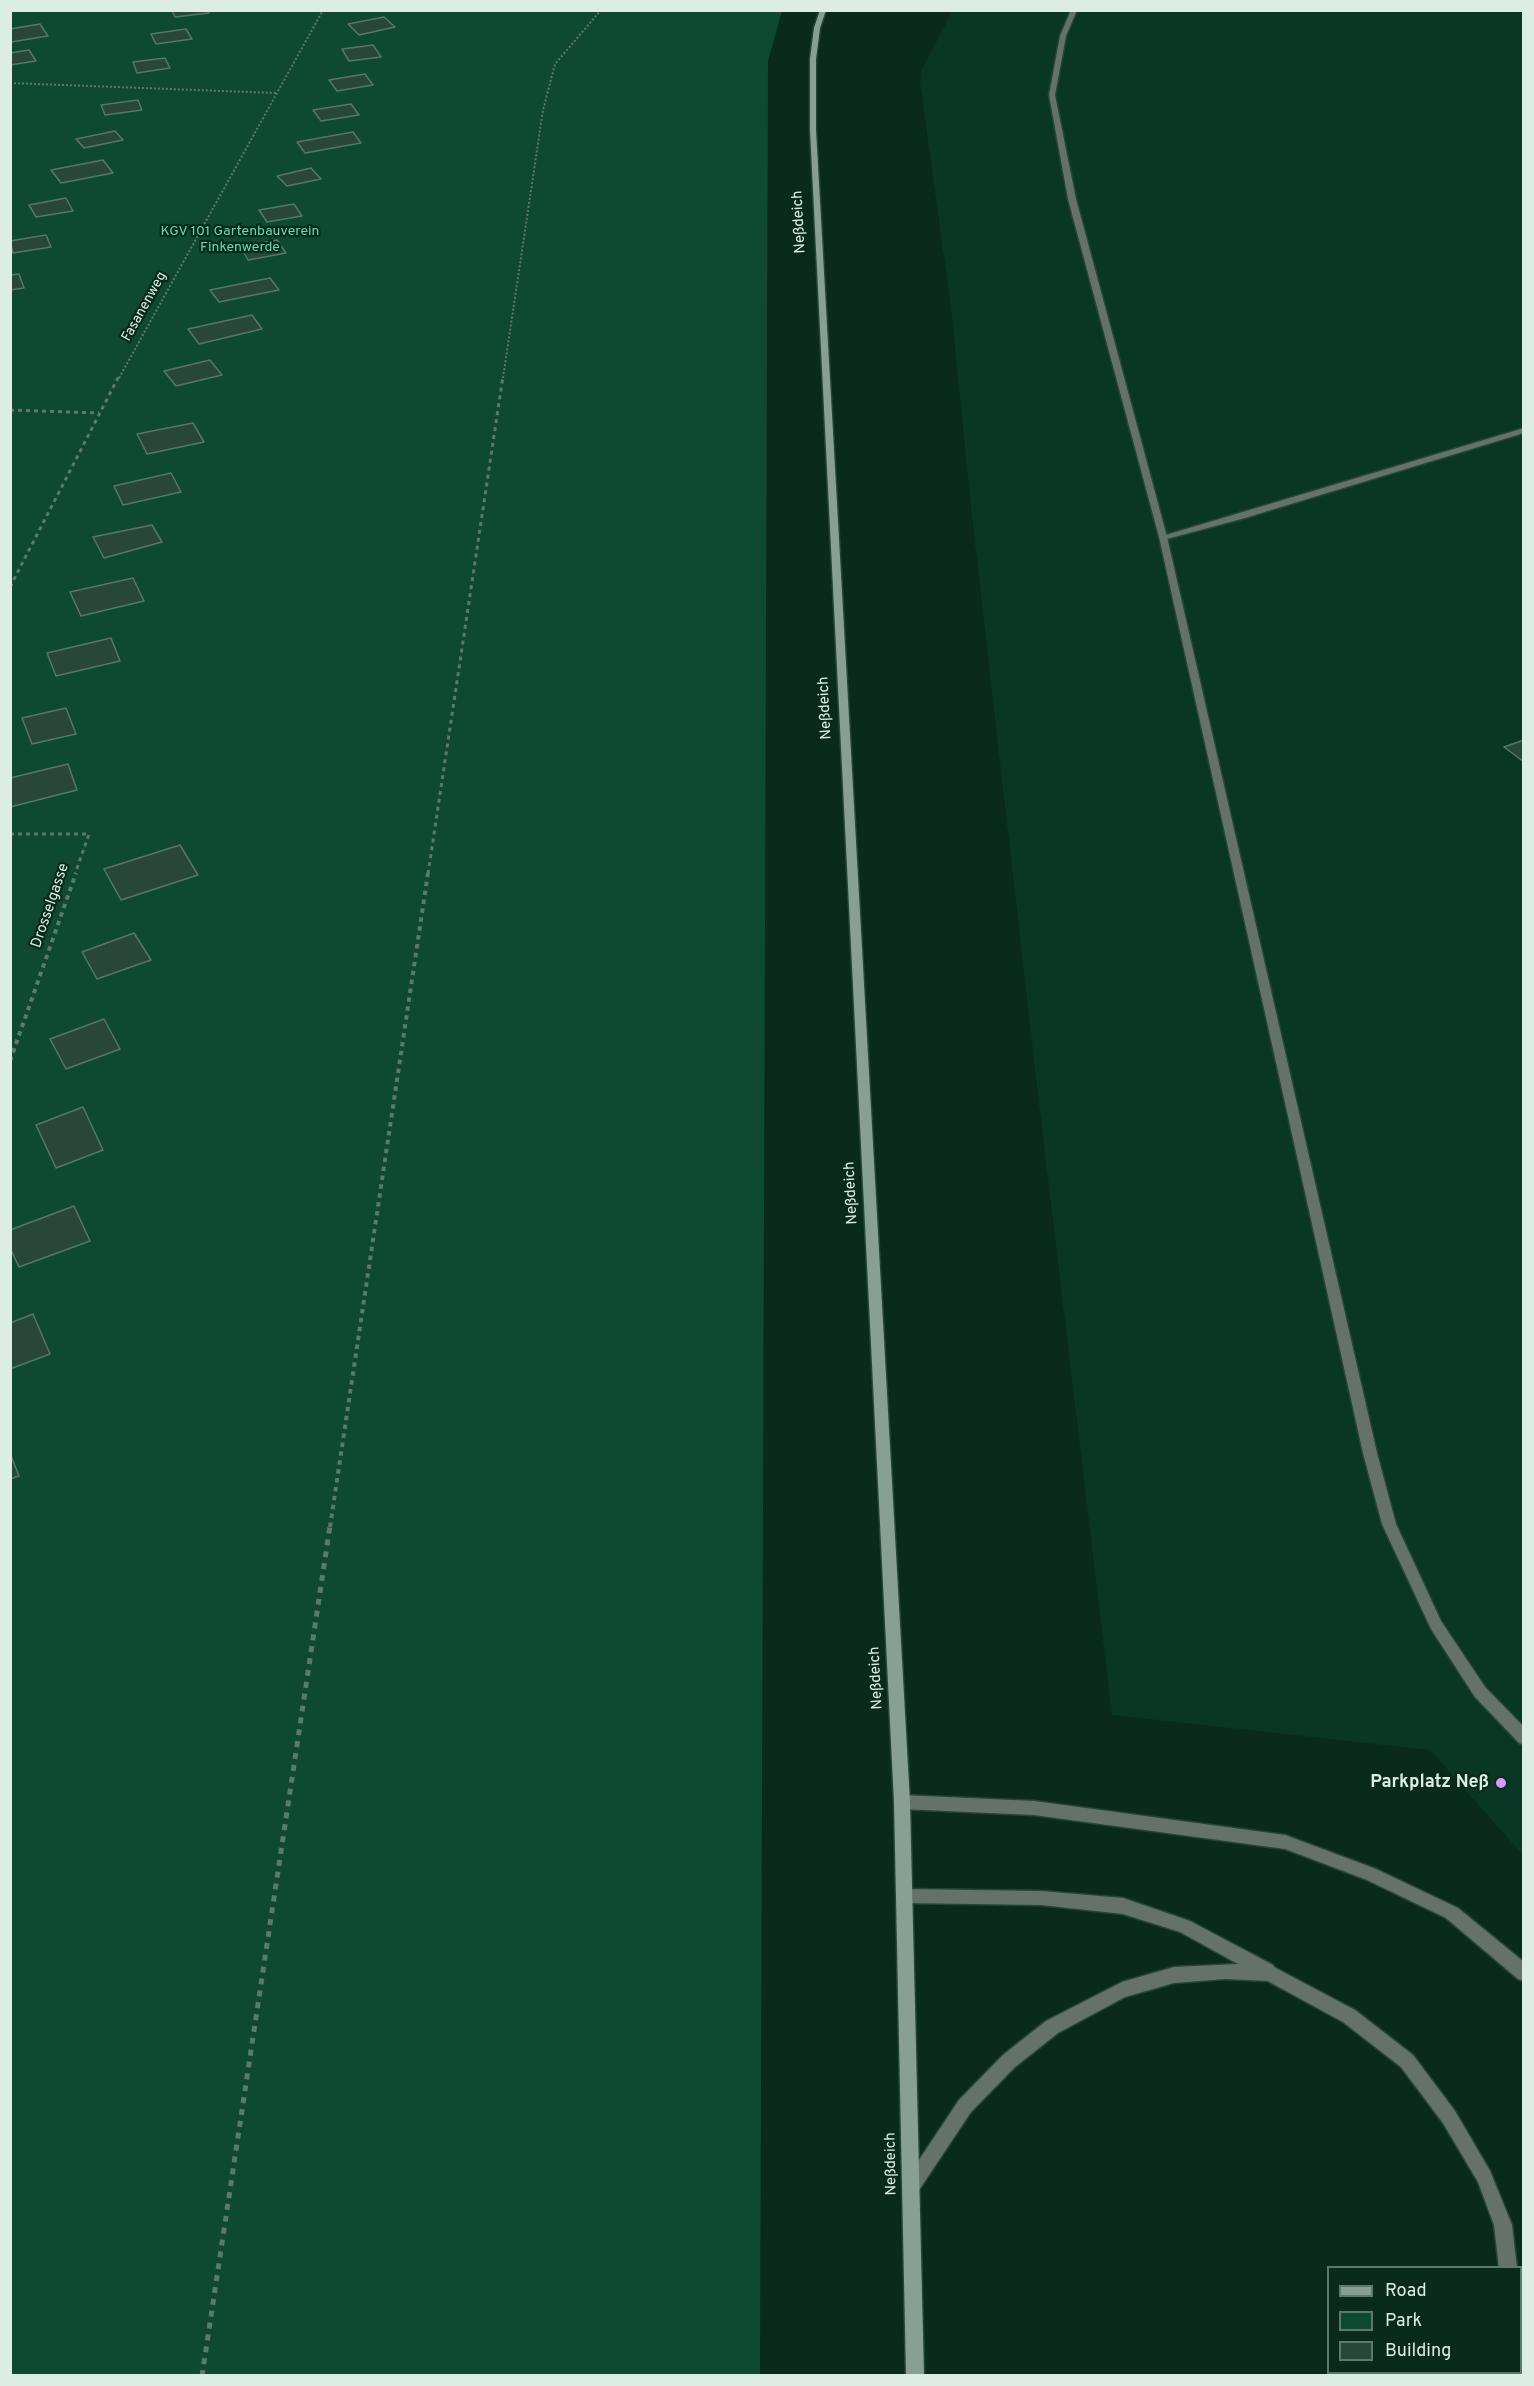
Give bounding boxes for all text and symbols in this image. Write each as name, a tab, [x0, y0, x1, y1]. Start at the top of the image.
street label: Neßdeich	[789, 190, 811, 254]
park label: KGV 101 Gartenbauverein Finkenwerde	[161, 224, 319, 256]
street label: Fasanenweg	[119, 269, 171, 345]
street label: Neßdeich	[815, 676, 837, 740]
street label: Drosselgasse	[28, 861, 74, 951]
street label: Neßdeich	[841, 1161, 863, 1225]
street label: Neßdeich	[866, 1646, 888, 1710]
place label: Parkplatz Neß	[1370, 1772, 1489, 1794]
marker: Parkplatz Neß	[1494, 1776, 1508, 1790]
street label: Neßdeich	[882, 2132, 902, 2196]
legend	[1327, 2266, 1522, 2374]
text: Road	[1385, 2280, 1427, 2303]
text: Park	[1385, 2310, 1422, 2333]
text: Building	[1385, 2340, 1451, 2363]

